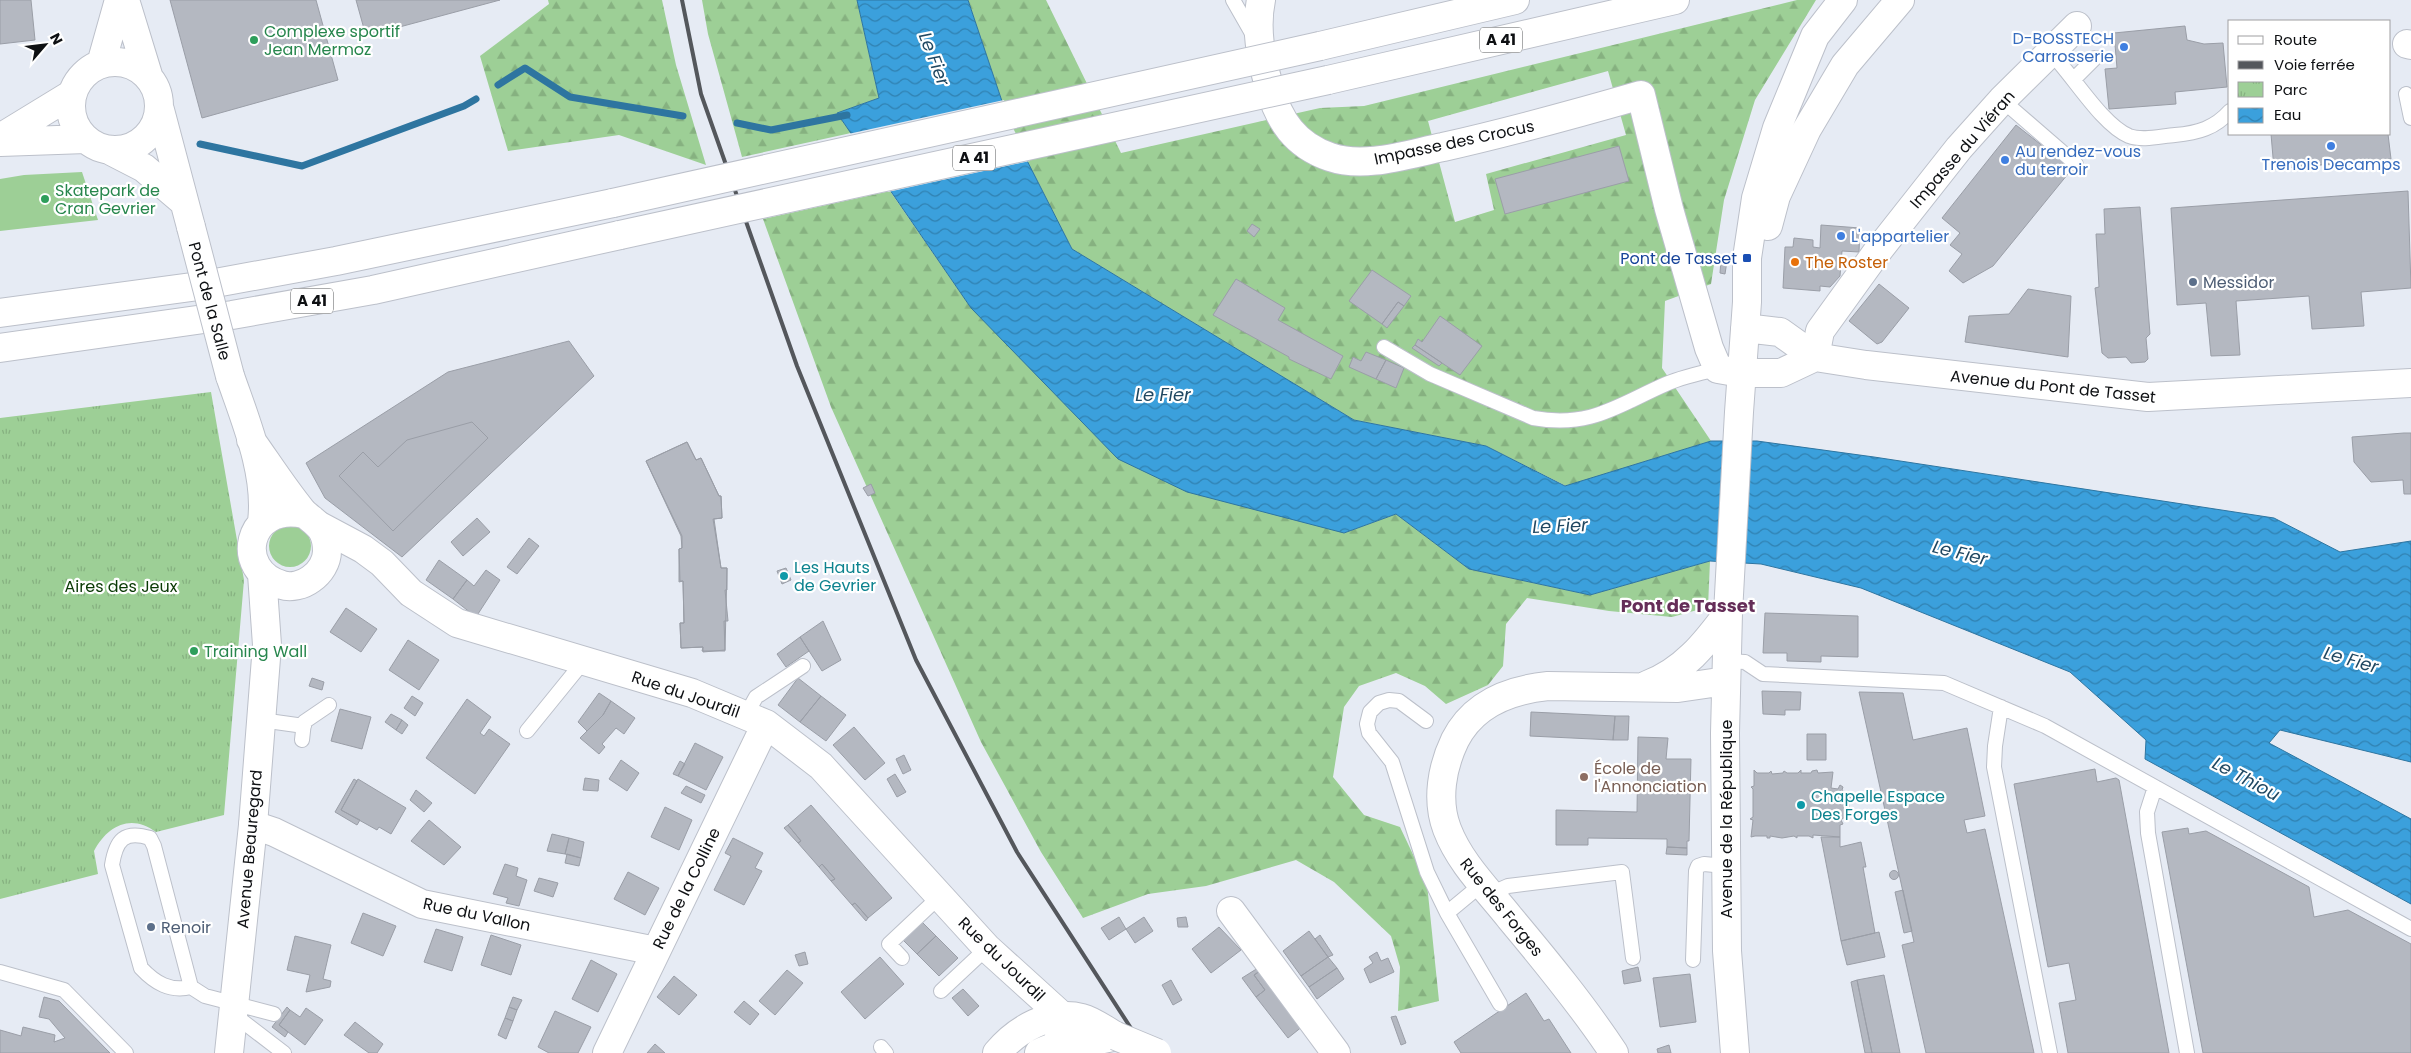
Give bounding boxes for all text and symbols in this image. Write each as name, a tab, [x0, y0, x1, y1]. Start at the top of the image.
north arrow	[20, 20, 70, 70]
place label: Complexe sportif Jean Mermoz	[264, 20, 400, 61]
legend	[2228, 20, 2391, 135]
place label: D-BOSSTECH Carrosserie	[2012, 27, 2114, 68]
water label: Le Fier	[913, 28, 957, 90]
road number: A 41	[1480, 28, 1522, 52]
text: Route	[2274, 29, 2317, 50]
text: N	[45, 30, 68, 48]
marker: Complexe sportif Jean Mermoz	[248, 34, 260, 46]
marker: D-BOSSTECH Carrosserie	[2118, 41, 2130, 53]
text: Voie ferrée	[2274, 54, 2355, 75]
text: Parc	[2274, 79, 2308, 100]
street label: Impasse du Viéran	[1905, 85, 2020, 213]
text: Eau	[2274, 104, 2301, 125]
street label: Impasse des Crocus	[1372, 114, 1536, 171]
place label: Au rendez-vous du terroir	[2015, 140, 2141, 181]
marker: Trenois Decamps	[2325, 140, 2337, 152]
road number: A 41	[953, 146, 995, 170]
place label: Trenois Decamps	[2262, 153, 2401, 176]
marker: Au rendez-vous du terroir	[1999, 154, 2011, 166]
place label: Skatepark de Cran Gevrier	[55, 179, 160, 220]
marker: Skatepark de Cran Gevrier	[39, 193, 51, 205]
place label: L'appartelier	[1851, 225, 1949, 248]
marker: L'appartelier	[1835, 230, 1847, 242]
street label: Pont de la Salle	[183, 239, 236, 363]
place label: Pont de Tasset	[1620, 247, 1737, 270]
place label: The Roster	[1805, 251, 1888, 274]
marker: Pont de Tasset	[1741, 252, 1753, 264]
marker: The Roster	[1789, 256, 1801, 268]
place label: Messidor	[2203, 271, 2274, 294]
marker: Messidor	[2187, 276, 2199, 288]
road number: A 41	[291, 288, 333, 314]
street label: Avenue du Pont de Tasset	[1949, 364, 2157, 409]
water label: Le Fier	[1135, 382, 1192, 407]
water label: Le Fier	[1532, 512, 1590, 539]
water label: Le Fier	[1930, 534, 1991, 572]
place label: Les Hauts de Gevrier	[794, 556, 876, 597]
marker: Les Hauts de Gevrier	[778, 570, 790, 582]
park label: Aires des Jeux	[65, 575, 178, 598]
district label: Pont de Tasset	[1621, 593, 1755, 618]
place label: Training Wall	[204, 640, 307, 663]
water label: Le Fier	[2321, 640, 2383, 680]
marker: Training Wall	[188, 645, 200, 657]
street label: Rue du Jourdil	[629, 665, 743, 724]
street label: Avenue de la République	[1715, 720, 1738, 918]
water label: Le Thiou	[2208, 750, 2284, 807]
place label: École de l'Annonciation	[1594, 757, 1707, 798]
street label: Avenue Beauregard	[231, 769, 268, 929]
marker: École de l'Annonciation	[1578, 771, 1590, 783]
place label: Chapelle Espace Des Forges	[1811, 785, 1945, 826]
marker: Chapelle Espace Des Forges	[1795, 799, 1807, 811]
street label: Rue de la Colline	[647, 823, 726, 953]
street label: Rue des Forges	[1455, 853, 1549, 962]
street label: Rue du Vallon	[421, 892, 533, 937]
street label: Rue du Jourdil	[953, 912, 1050, 1007]
place label: Renoir	[161, 916, 211, 939]
marker: Renoir	[145, 921, 157, 933]

